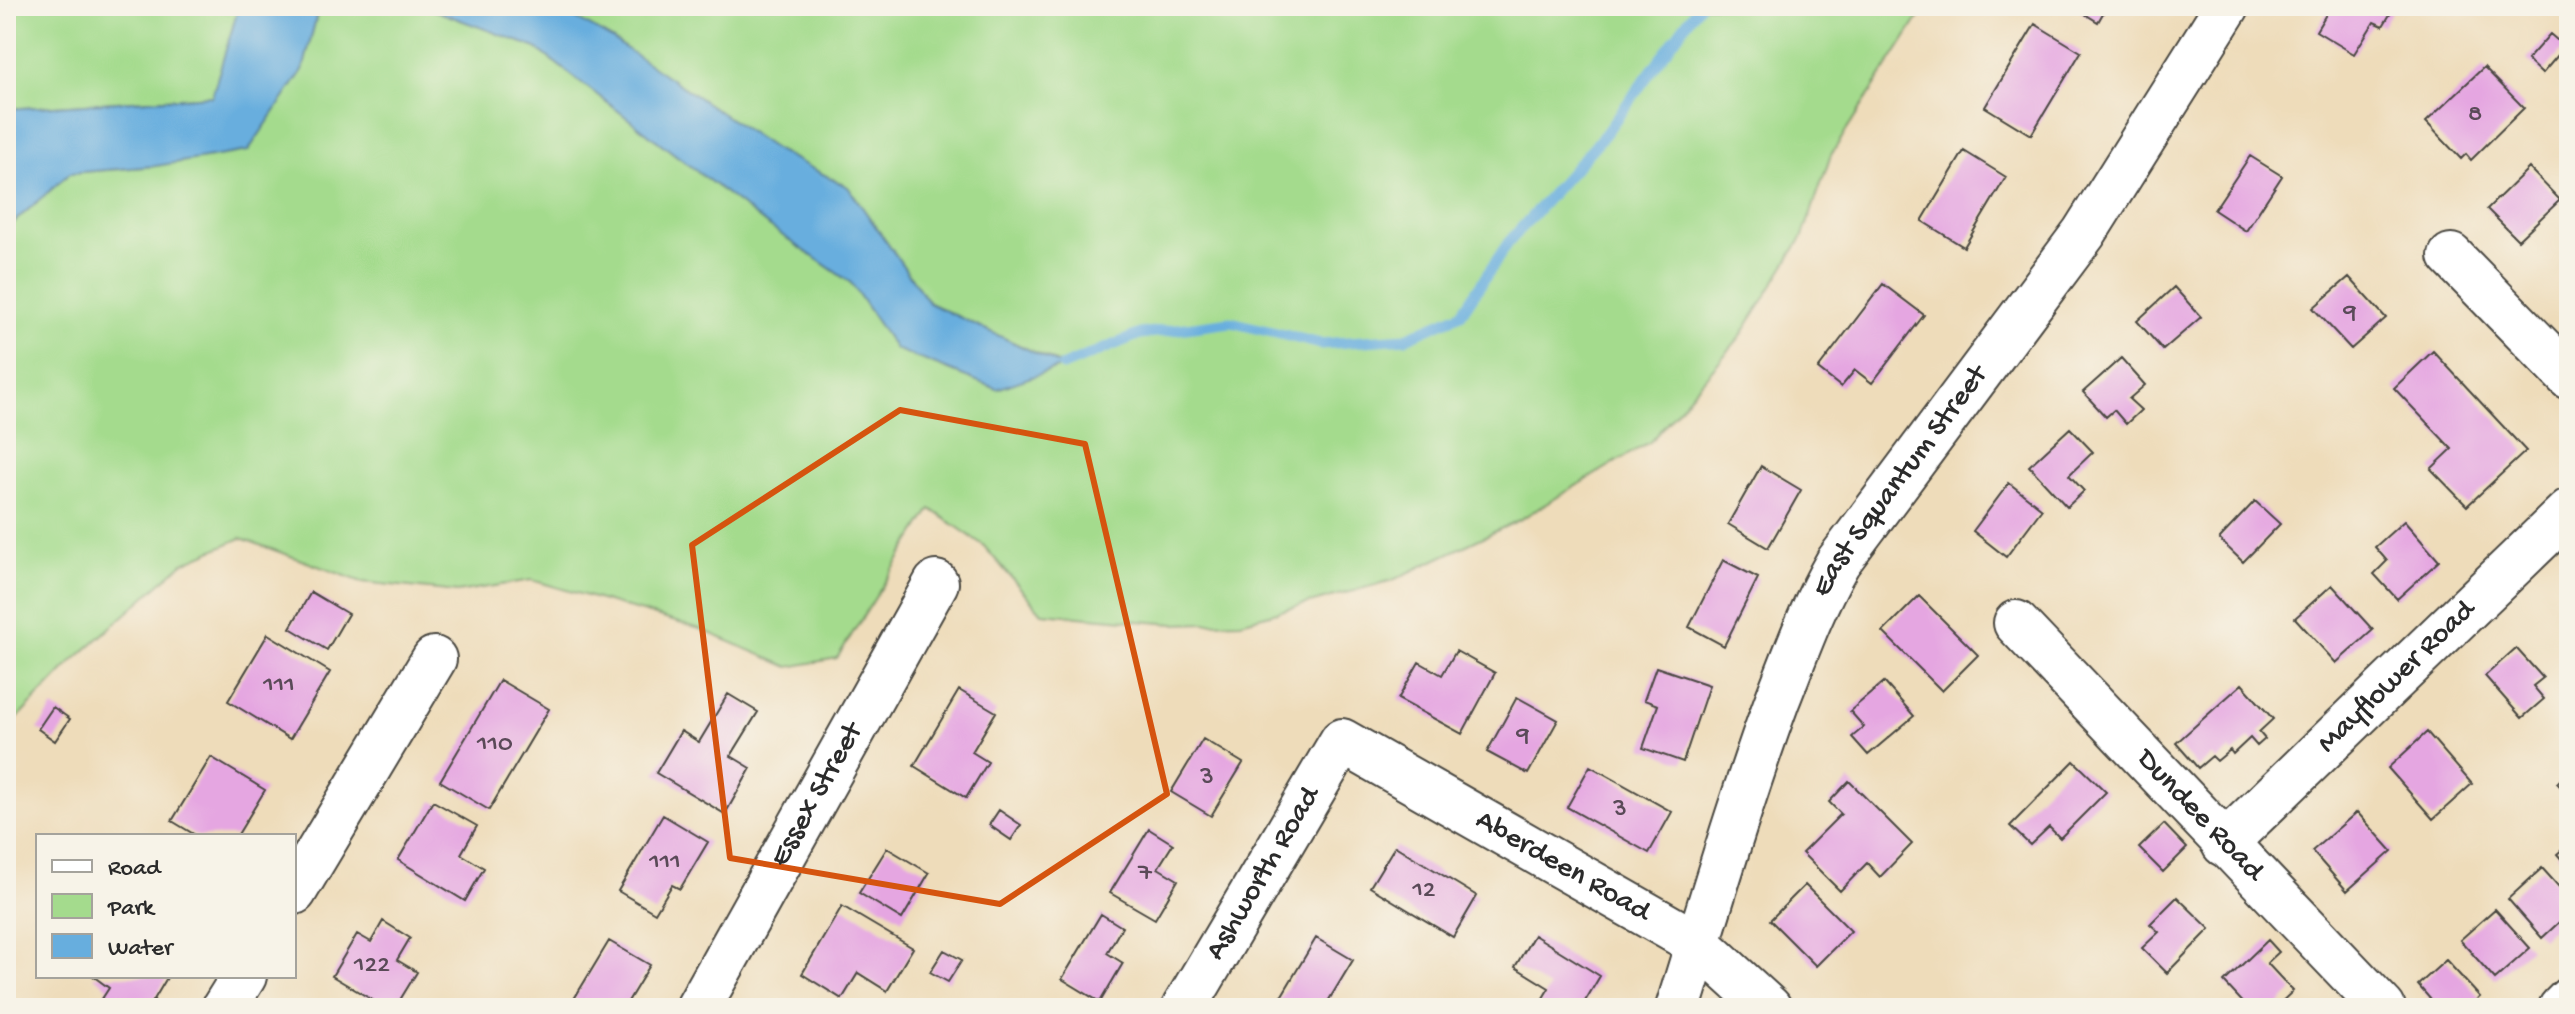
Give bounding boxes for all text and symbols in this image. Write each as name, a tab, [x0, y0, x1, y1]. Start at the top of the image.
house number: 8	[2468, 100, 2482, 131]
house number: 9	[2342, 298, 2357, 329]
street label: East Squantum Street	[1805, 357, 1997, 603]
street label: Mayflower Road	[2311, 592, 2485, 761]
house number: 111	[262, 671, 295, 702]
street label: Essex Street	[763, 715, 873, 873]
house number: 9	[1515, 721, 1530, 752]
house number: 110	[476, 730, 513, 761]
street label: Dundee Road	[2127, 741, 2272, 891]
house number: 3	[1199, 763, 1214, 794]
street label: Ashworth Road	[1199, 779, 1329, 967]
house number: 3	[1612, 795, 1627, 826]
street label: Aberdeen Road	[1469, 803, 1658, 931]
legend	[36, 834, 296, 978]
house number: 111	[648, 848, 681, 879]
text: Road	[108, 855, 162, 884]
house number: 7	[1137, 859, 1153, 890]
house number: 12	[1411, 876, 1436, 907]
text: Park	[107, 895, 156, 924]
text: Water	[108, 935, 175, 964]
house number: 122	[353, 951, 390, 982]

